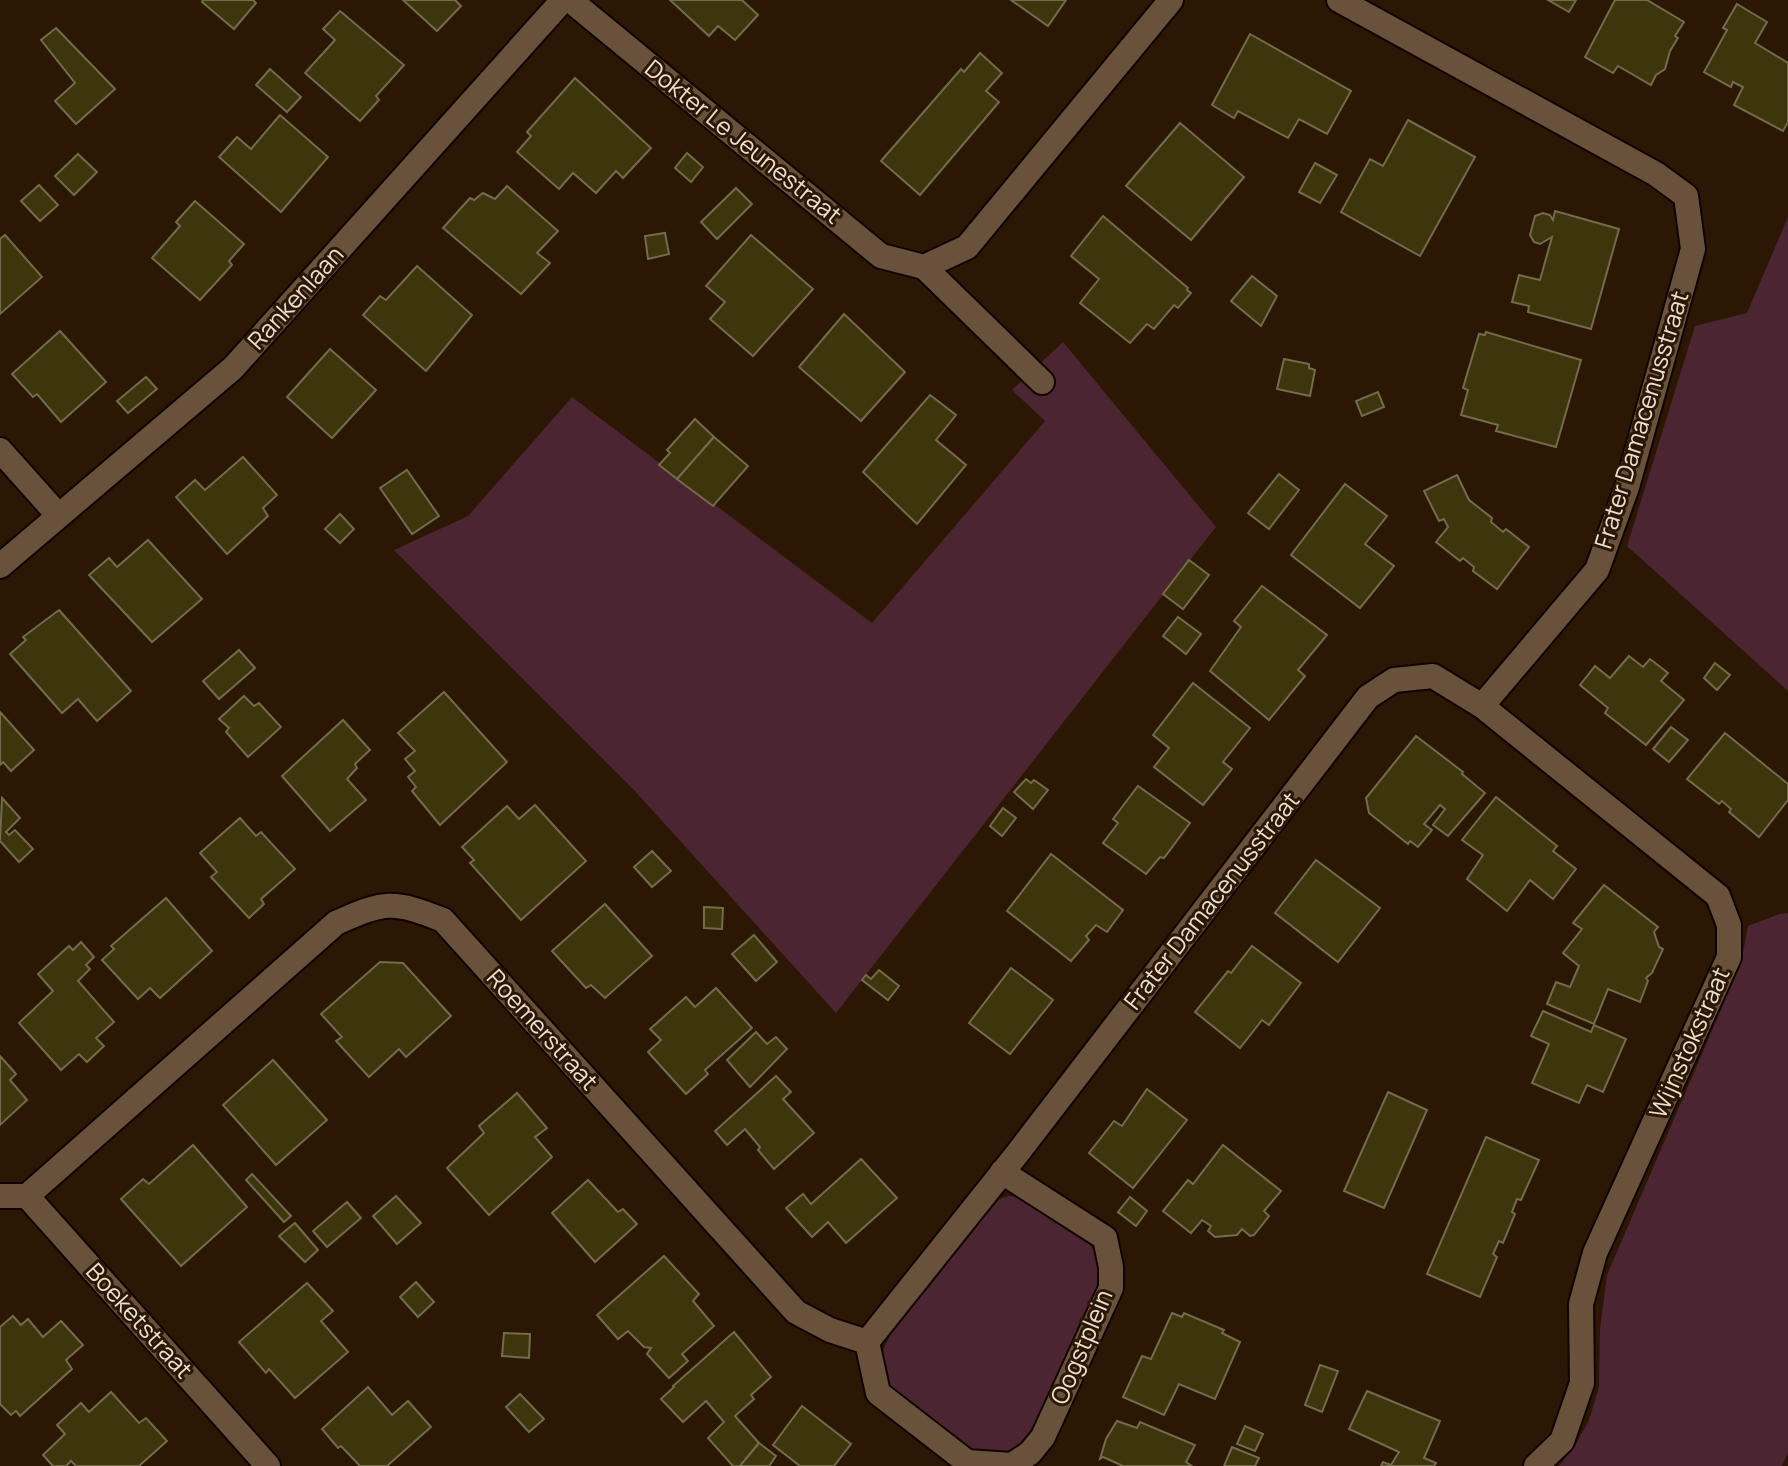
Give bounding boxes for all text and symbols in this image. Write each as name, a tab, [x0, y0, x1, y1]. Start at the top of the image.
street label: Dokter Le Jeunestraat	[639, 51, 849, 230]
street label: Rankenlaan	[240, 238, 350, 356]
street label: Frater Damacenusstraat	[1586, 287, 1695, 552]
street label: Frater Damacenusstraat	[1115, 784, 1306, 1016]
street label: Roemerstraat	[480, 961, 606, 1097]
street label: Wijnstokstraat	[1641, 962, 1737, 1123]
street label: Boeketstraat	[79, 1255, 201, 1385]
street label: Oogstplein	[1042, 1284, 1120, 1409]

